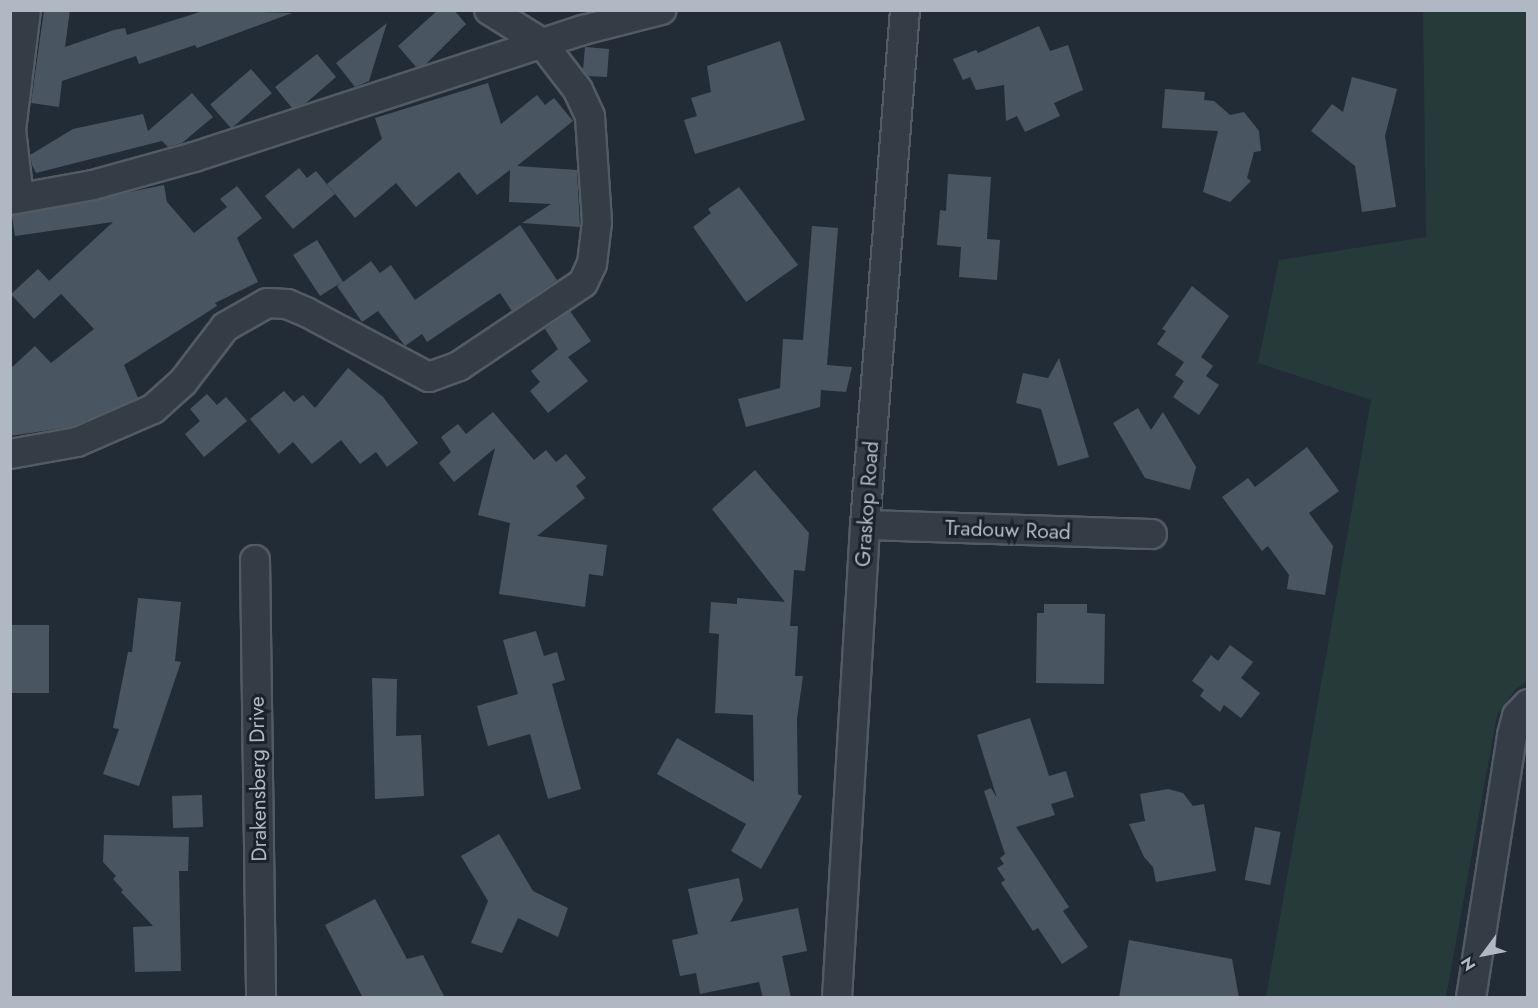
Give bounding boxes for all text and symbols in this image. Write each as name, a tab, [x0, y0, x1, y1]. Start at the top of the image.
street label: Graskop Road	[850, 440, 884, 568]
street label: Tradouw Road	[945, 515, 1071, 545]
street label: Drakensberg Drive	[244, 696, 272, 862]
north arrow	[1454, 924, 1514, 984]
text: N	[1455, 952, 1481, 975]

